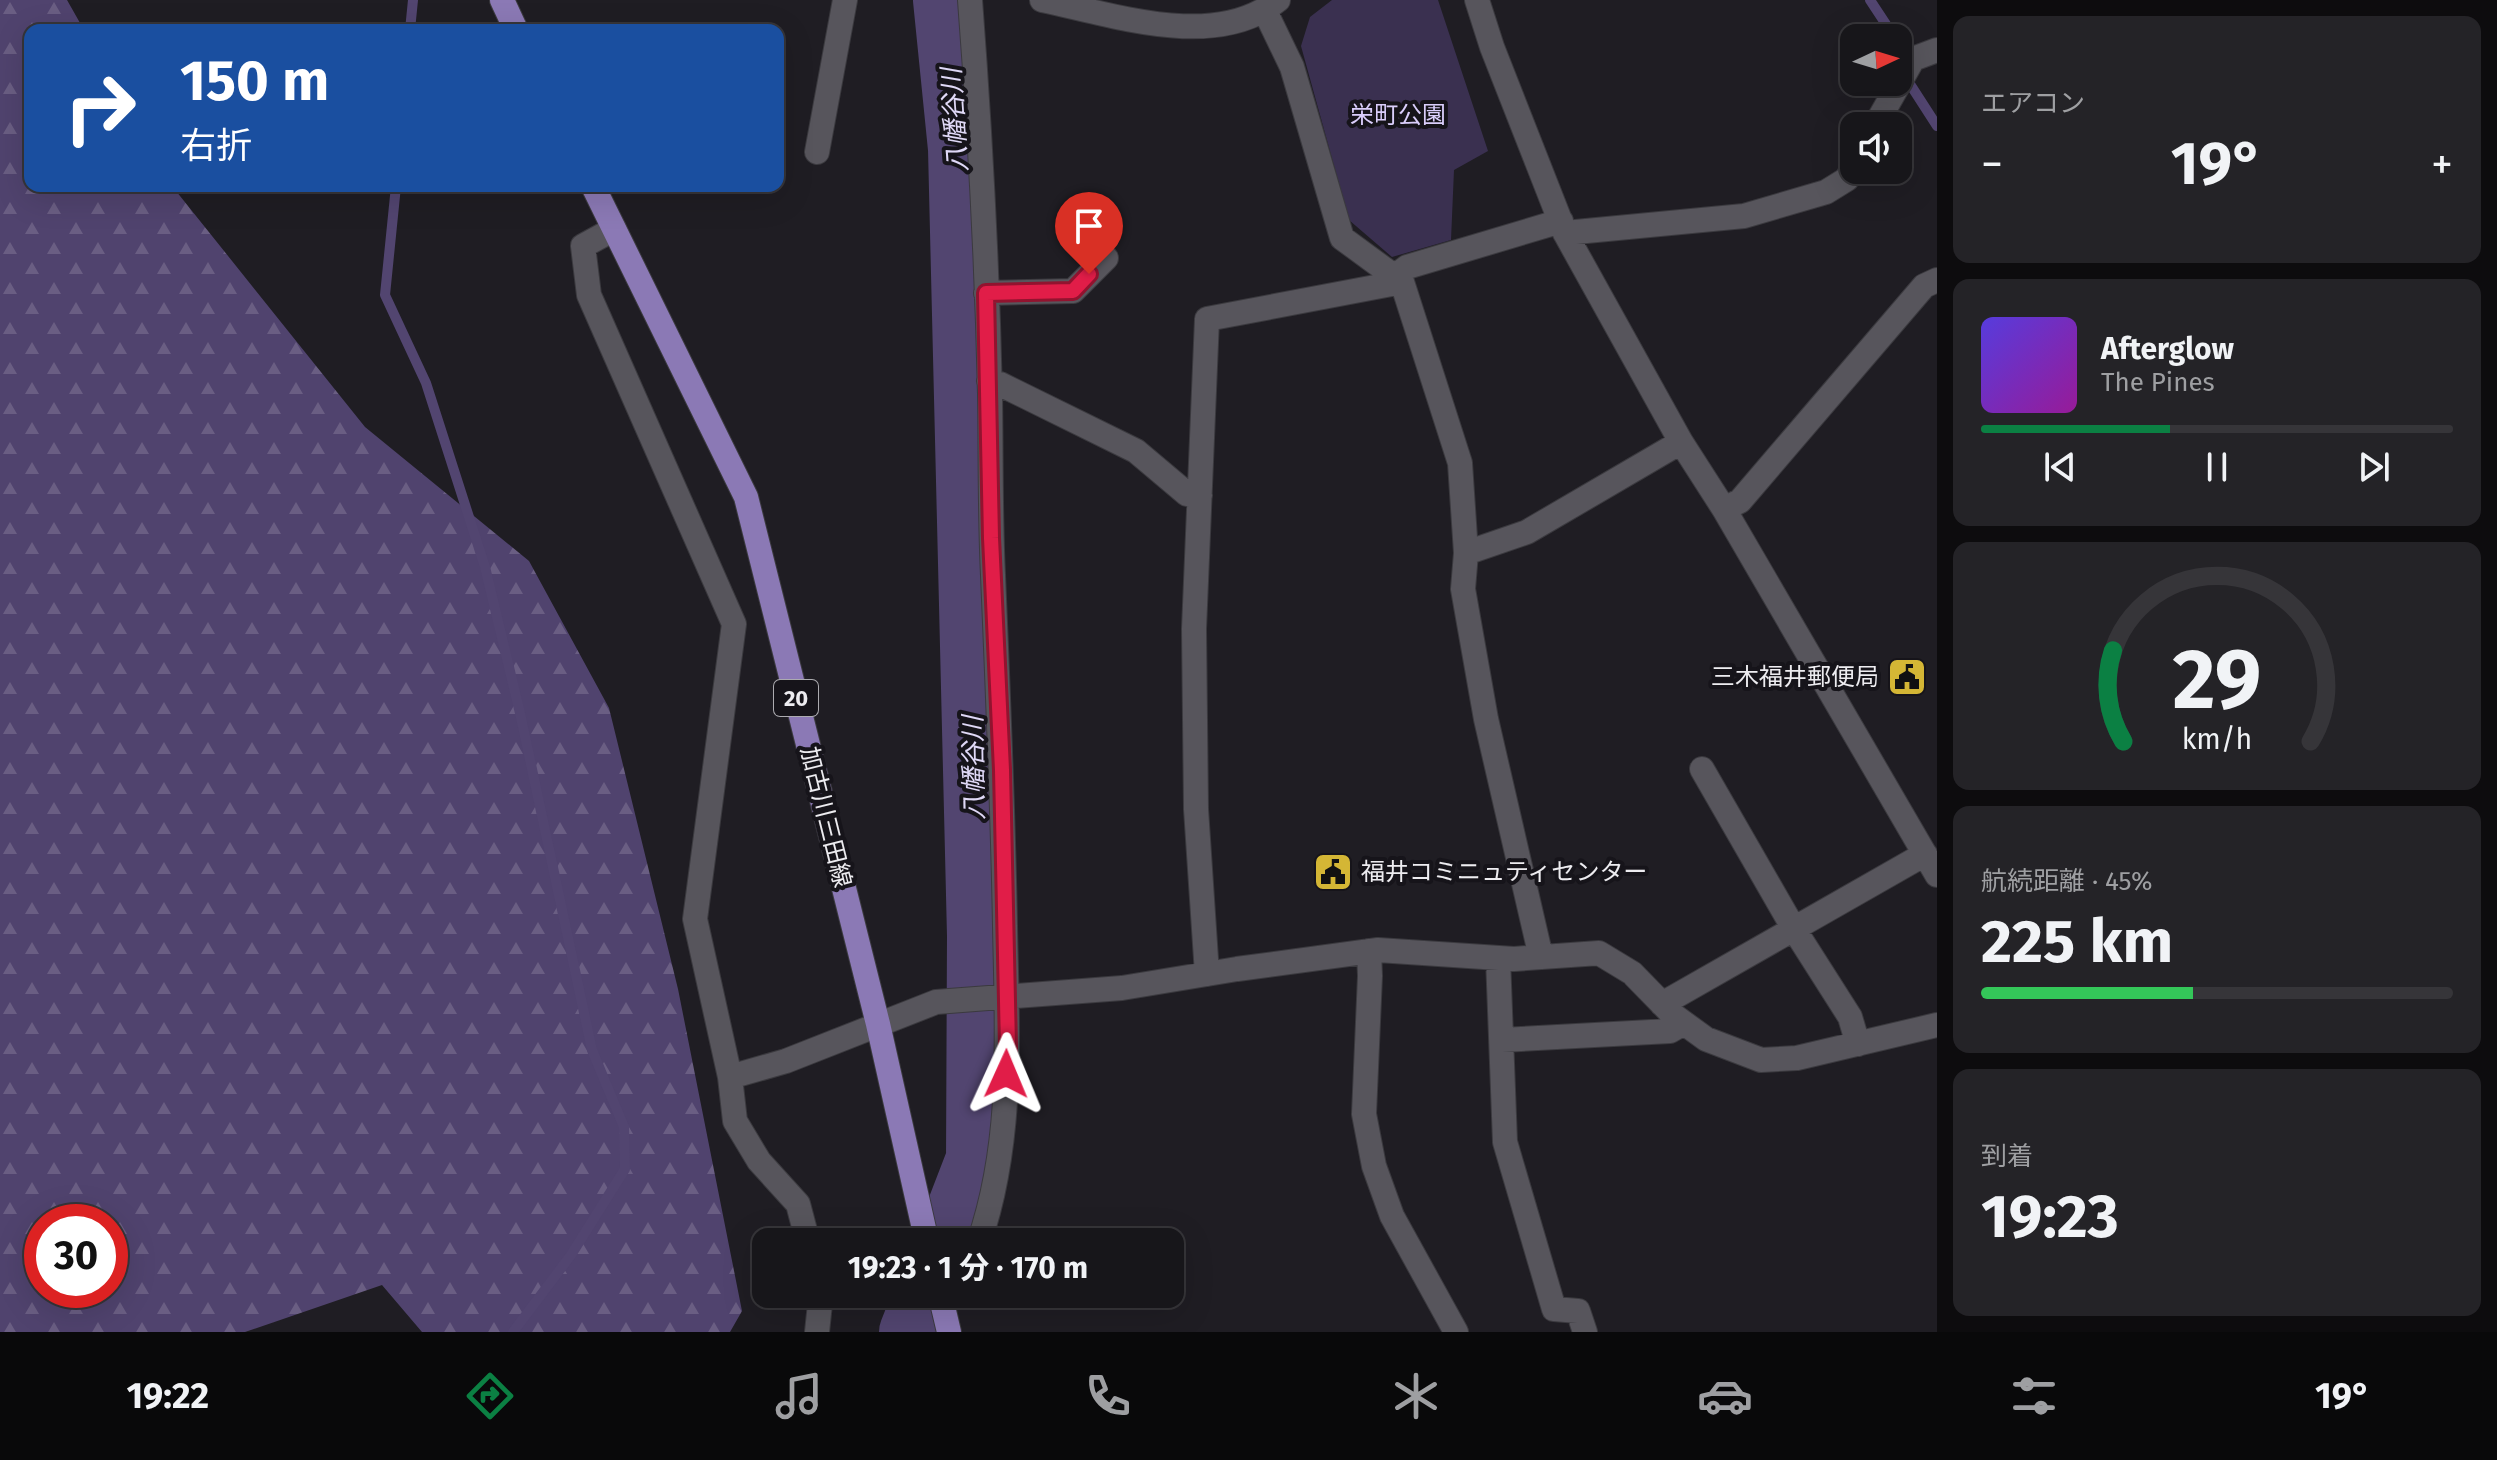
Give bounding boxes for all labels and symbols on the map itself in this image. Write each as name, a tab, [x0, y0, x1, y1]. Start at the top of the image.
north arrow	[1840, 24, 1912, 96]
water label: 八幡谷川	[936, 64, 974, 173]
park label: 栄町公園	[1350, 101, 1446, 129]
pin	[1055, 192, 1123, 274]
public building icon: 三木福井郵便局	[1886, 656, 1928, 698]
place label: 三木福井郵便局	[1711, 663, 1879, 691]
road number: 20	[774, 680, 818, 716]
water label: 八幡谷川	[958, 713, 990, 820]
street label: 加古川三田線	[795, 744, 857, 890]
public building icon: 福井コミニュティセンター	[1312, 851, 1354, 893]
place label: 福井コミニュティセンター	[1361, 858, 1648, 886]
position arrow	[964, 1032, 1048, 1116]
speed limit sign: 30	[24, 1204, 128, 1308]

